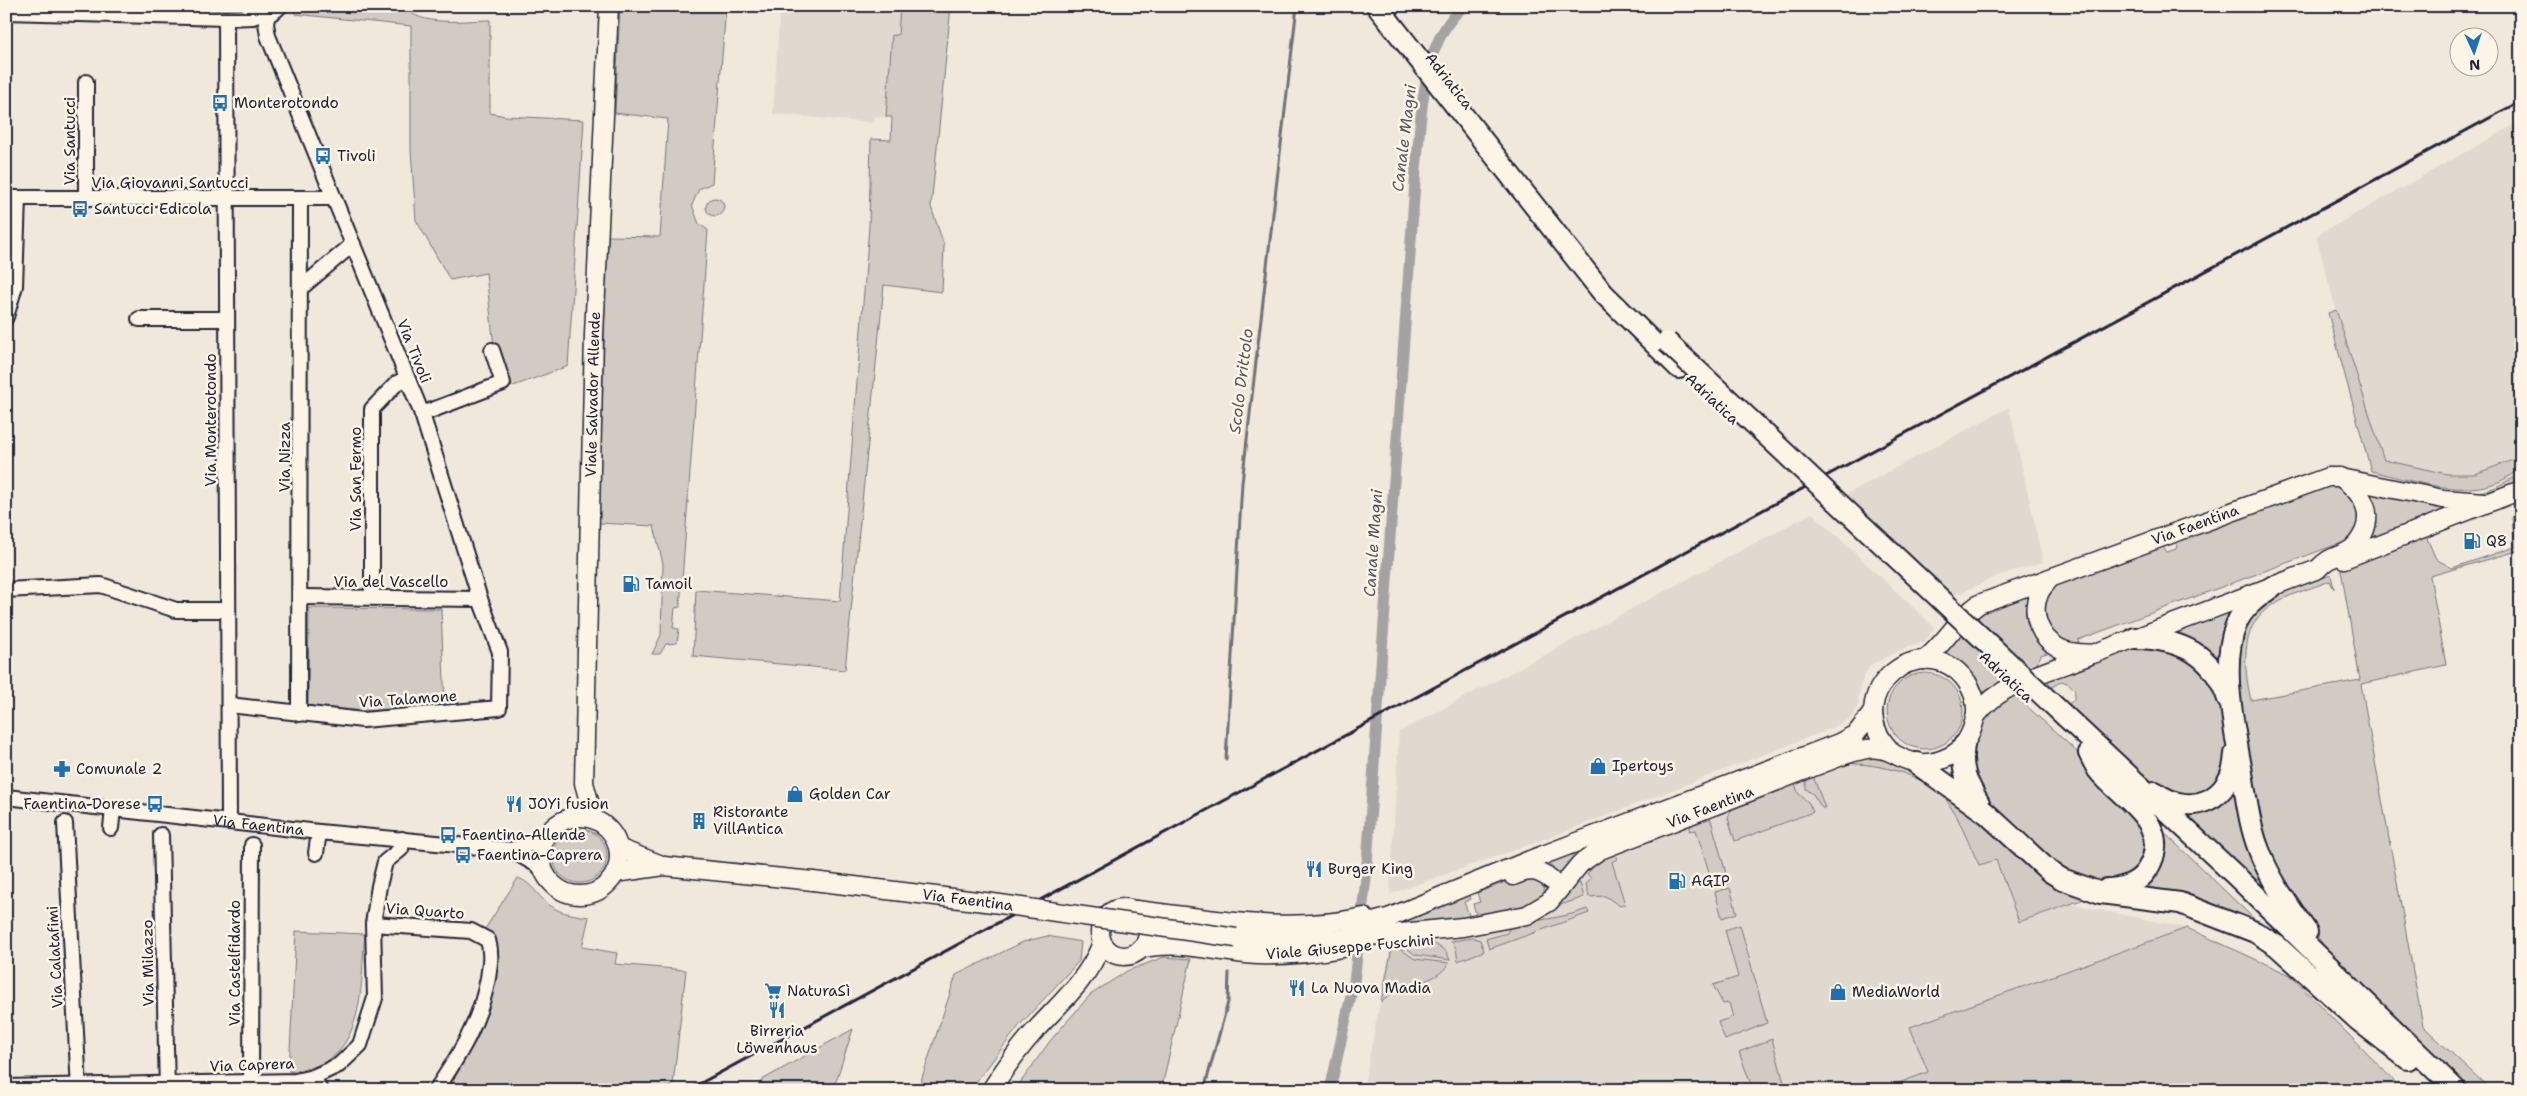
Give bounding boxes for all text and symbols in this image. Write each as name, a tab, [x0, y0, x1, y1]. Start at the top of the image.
north arrow	[2450, 28, 2500, 78]
street label: Adriatica	[1421, 49, 1478, 114]
text: N	[2469, 56, 2481, 74]
water label: Canale Magni	[1387, 83, 1421, 193]
bus stop icon: Monterotondo	[210, 93, 230, 113]
place label: Monterotondo	[234, 93, 339, 113]
street label: Via Santucci	[60, 97, 80, 185]
bus stop icon: Tivoli	[313, 146, 333, 166]
place label: Tivoli	[337, 146, 376, 166]
street label: Via Giovanni Santucci	[91, 173, 249, 193]
bus stop icon: Santucci Edicola	[70, 199, 90, 219]
place label: Santucci Edicola	[94, 199, 212, 219]
street label: Viale Salvador Allende	[581, 311, 605, 478]
street label: Via Tivoli	[392, 316, 436, 386]
water label: Scolo Drittolo	[1224, 327, 1258, 435]
street label: Via Monterotondo	[201, 353, 221, 487]
street label: Adriatica	[1681, 369, 1744, 430]
street label: Via Nizza	[275, 421, 295, 492]
street label: Via San Fermo	[346, 427, 366, 531]
water label: Canale Magni	[1359, 488, 1387, 597]
street label: Via Faentina	[2149, 500, 2242, 550]
fuel station icon: Q8	[2462, 531, 2482, 551]
place label: Q8	[2486, 531, 2507, 551]
street label: Via del Vascello	[334, 572, 448, 592]
fuel station icon: Tamoil	[621, 574, 641, 594]
place label: Tamoil	[645, 574, 693, 594]
street label: Adriatica	[1975, 647, 2038, 708]
street label: Via Talamone	[358, 686, 458, 712]
shop icon: Ipertoys	[1588, 756, 1608, 776]
place label: Ipertoys	[1612, 756, 1674, 776]
pharmacy icon: Comunale 2	[52, 759, 72, 779]
place label: Comunale 2	[76, 759, 162, 779]
street label: Via Faentina	[1664, 781, 1757, 833]
shop icon: Golden Car	[785, 784, 805, 804]
place label: Golden Car	[809, 784, 891, 804]
place label: Faentina-Dorese	[23, 794, 141, 814]
bus stop icon: Faentina-Dorese	[145, 794, 165, 814]
restaurant icon: JOYi fusion	[504, 794, 524, 814]
place label: JOYi fusion	[528, 794, 609, 814]
place label: Ristorante VillAntica	[713, 802, 788, 839]
street label: Via Faentina	[212, 810, 306, 840]
building icon: Ristorante VillAntica	[689, 811, 709, 831]
bus stop icon: Faentina-Allende	[438, 825, 458, 845]
place label: Faentina-Allende	[462, 825, 586, 845]
bus stop icon: Faentina-Caprera	[453, 845, 473, 865]
place label: Faentina-Caprera	[477, 845, 603, 865]
restaurant icon: Burger King	[1304, 859, 1324, 879]
place label: Burger King	[1328, 859, 1413, 879]
fuel station icon: AGIP	[1667, 871, 1687, 891]
place label: AGIP	[1691, 871, 1730, 891]
street label: Via Faentina	[921, 884, 1015, 916]
street label: Via Quarto	[385, 898, 465, 924]
street label: Via Castelfidardo	[225, 900, 245, 1026]
street label: Via Calatafimi	[42, 905, 68, 1009]
street label: Via Milazzo	[137, 919, 159, 1007]
street label: Viale Giuseppe Fuschini	[1265, 930, 1435, 964]
restaurant icon: La Nuova Madia	[1287, 978, 1307, 998]
place label: La Nuova Madia	[1311, 978, 1431, 998]
supermarket icon: NaturaSì	[763, 981, 783, 1001]
place label: NaturaSì	[787, 981, 851, 1001]
shop icon: MediaWorld	[1828, 982, 1848, 1002]
place label: MediaWorld	[1852, 982, 1940, 1002]
restaurant icon: Birreria Löwenhaus	[767, 1000, 787, 1020]
place label: Birreria Löwenhaus	[736, 1021, 818, 1058]
street label: Via Caprera	[209, 1053, 296, 1076]

